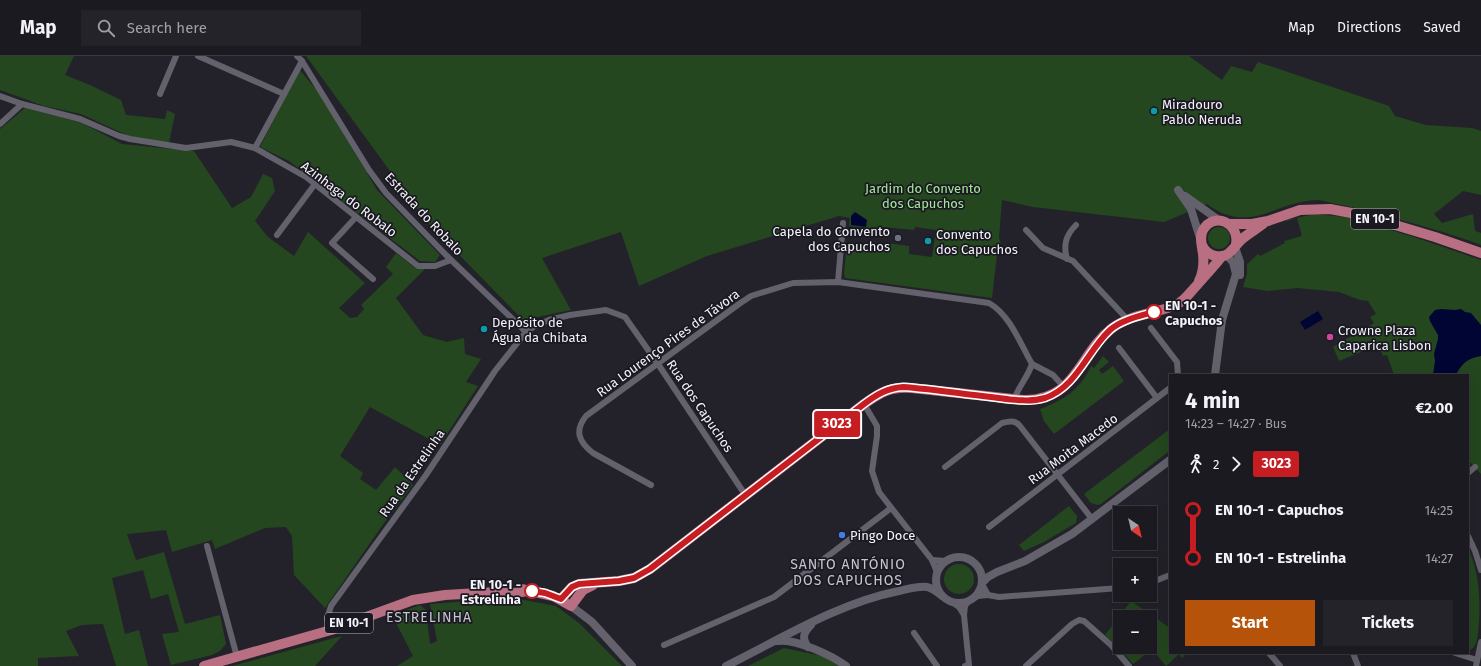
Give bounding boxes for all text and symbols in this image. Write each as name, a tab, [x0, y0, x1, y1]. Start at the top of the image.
search box	[81, 10, 361, 46]
text: Map	[20, 16, 57, 39]
icon: search	[95, 17, 117, 39]
text: Search here	[127, 19, 207, 37]
text: Map	[1288, 19, 1315, 36]
text: Directions	[1337, 19, 1401, 36]
text: Saved	[1423, 19, 1461, 36]
place label: Miradouro Pablo Neruda	[1162, 97, 1242, 127]
marker: Miradouro Pablo Neruda	[1149, 106, 1159, 116]
street label: Azinhaga do Robalo	[298, 158, 400, 240]
street label: Estrada do Robalo	[382, 170, 466, 258]
park label: Jardim do Convento dos Capuchos	[865, 181, 981, 211]
road number: EN 10-1	[1351, 209, 1399, 229]
place label: Capela do Convento dos Capuchos	[773, 224, 890, 254]
place label: Convento dos Capuchos	[936, 227, 1018, 257]
marker: Capela do Convento dos Capuchos	[893, 233, 903, 243]
marker: Convento dos Capuchos	[923, 236, 933, 246]
street label: Rua Lourenço Pires de Távora	[594, 286, 742, 400]
place label: EN 10-1 - Capuchos	[1165, 298, 1223, 328]
marker: EN 10-1 - Capuchos	[1146, 304, 1162, 320]
place label: Depósito de Água da Chibata	[492, 315, 587, 345]
place label: Crowne Plaza Caparica Lisbon	[1338, 323, 1431, 353]
marker: Depósito de Água da Chibata	[479, 324, 489, 334]
marker: Crowne Plaza Caparica Lisbon	[1325, 332, 1335, 342]
street label: Rua dos Capuchos	[664, 357, 736, 455]
text: 4 min	[1185, 387, 1240, 414]
text: €2.00	[1416, 399, 1453, 417]
line badge: 3023	[809, 411, 865, 437]
street label: Rua Moita Macedo	[1025, 411, 1121, 487]
text: 3023	[822, 415, 852, 432]
text: 14:23 – 14:27 · Bus	[1185, 416, 1286, 431]
street label: Rua da Estrelinha	[376, 426, 448, 520]
icon: walk	[1185, 453, 1207, 475]
icon: forward	[1225, 453, 1247, 475]
text: 3023	[1261, 455, 1291, 472]
text: 2	[1213, 457, 1219, 472]
text: EN 10-1 - Capuchos	[1215, 501, 1343, 519]
text: 14:25	[1424, 503, 1453, 518]
north arrow	[1113, 506, 1157, 550]
map controls	[1113, 506, 1157, 654]
place label: Pingo Doce	[850, 528, 915, 543]
marker: Pingo Doce	[837, 530, 847, 540]
text: EN 10-1 - Estrelinha	[1215, 549, 1346, 567]
text: 14:27	[1425, 551, 1453, 566]
district label: SANTO ANTÓNIO DOS CAPUCHOS	[790, 555, 906, 589]
button: +	[1113, 558, 1157, 602]
place label: EN 10-1 - Estrelinha	[461, 577, 521, 607]
marker: EN 10-1 - Estrelinha	[524, 583, 540, 599]
button: Start	[1185, 600, 1315, 646]
button: Tickets	[1323, 600, 1453, 646]
district label: ESTRELINHA	[386, 609, 472, 626]
button: −	[1113, 610, 1157, 654]
road number: EN 10-1	[325, 613, 373, 633]

